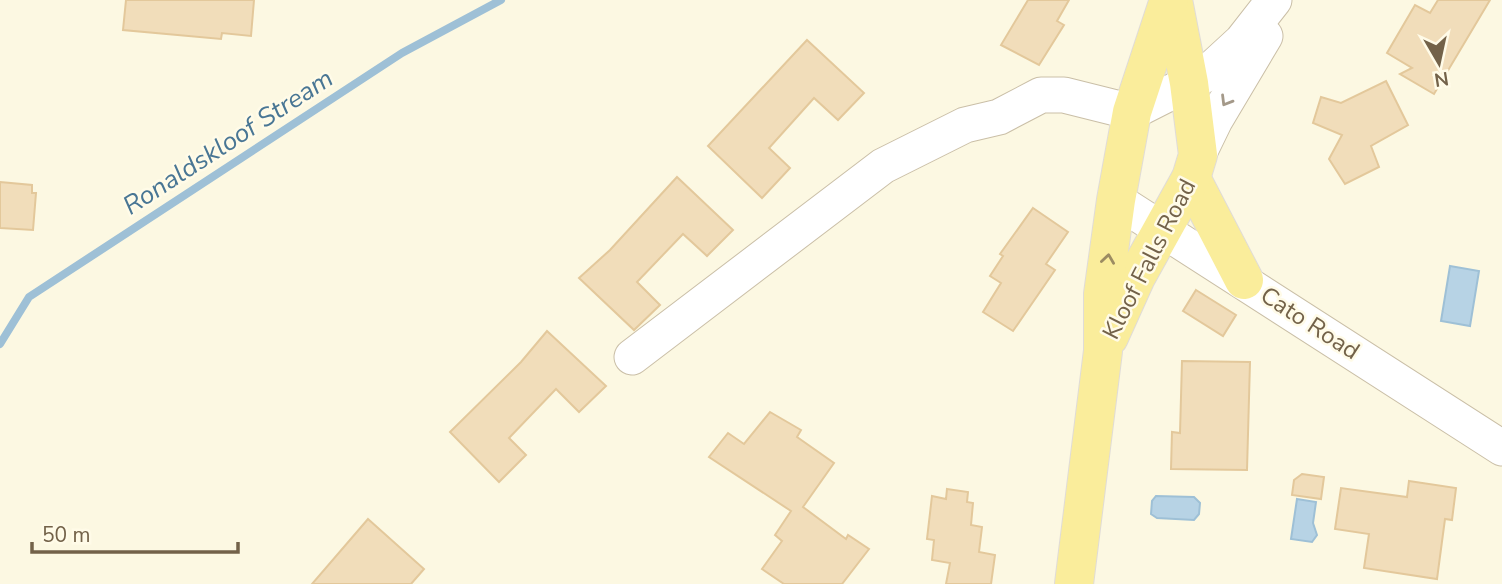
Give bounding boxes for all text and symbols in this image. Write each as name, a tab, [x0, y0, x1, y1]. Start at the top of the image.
north arrow	[1404, 28, 1474, 98]
water label: Ronaldskloof Stream	[116, 61, 340, 223]
text: N	[1432, 65, 1451, 93]
one-way arrow	[1221, 93, 1234, 106]
street label: Kloof Falls Road	[1095, 173, 1203, 345]
one-way arrow	[1100, 253, 1115, 265]
street label: Cato Road	[1254, 279, 1366, 367]
scale bar	[32, 510, 238, 554]
text: 50 m	[42, 521, 91, 549]

